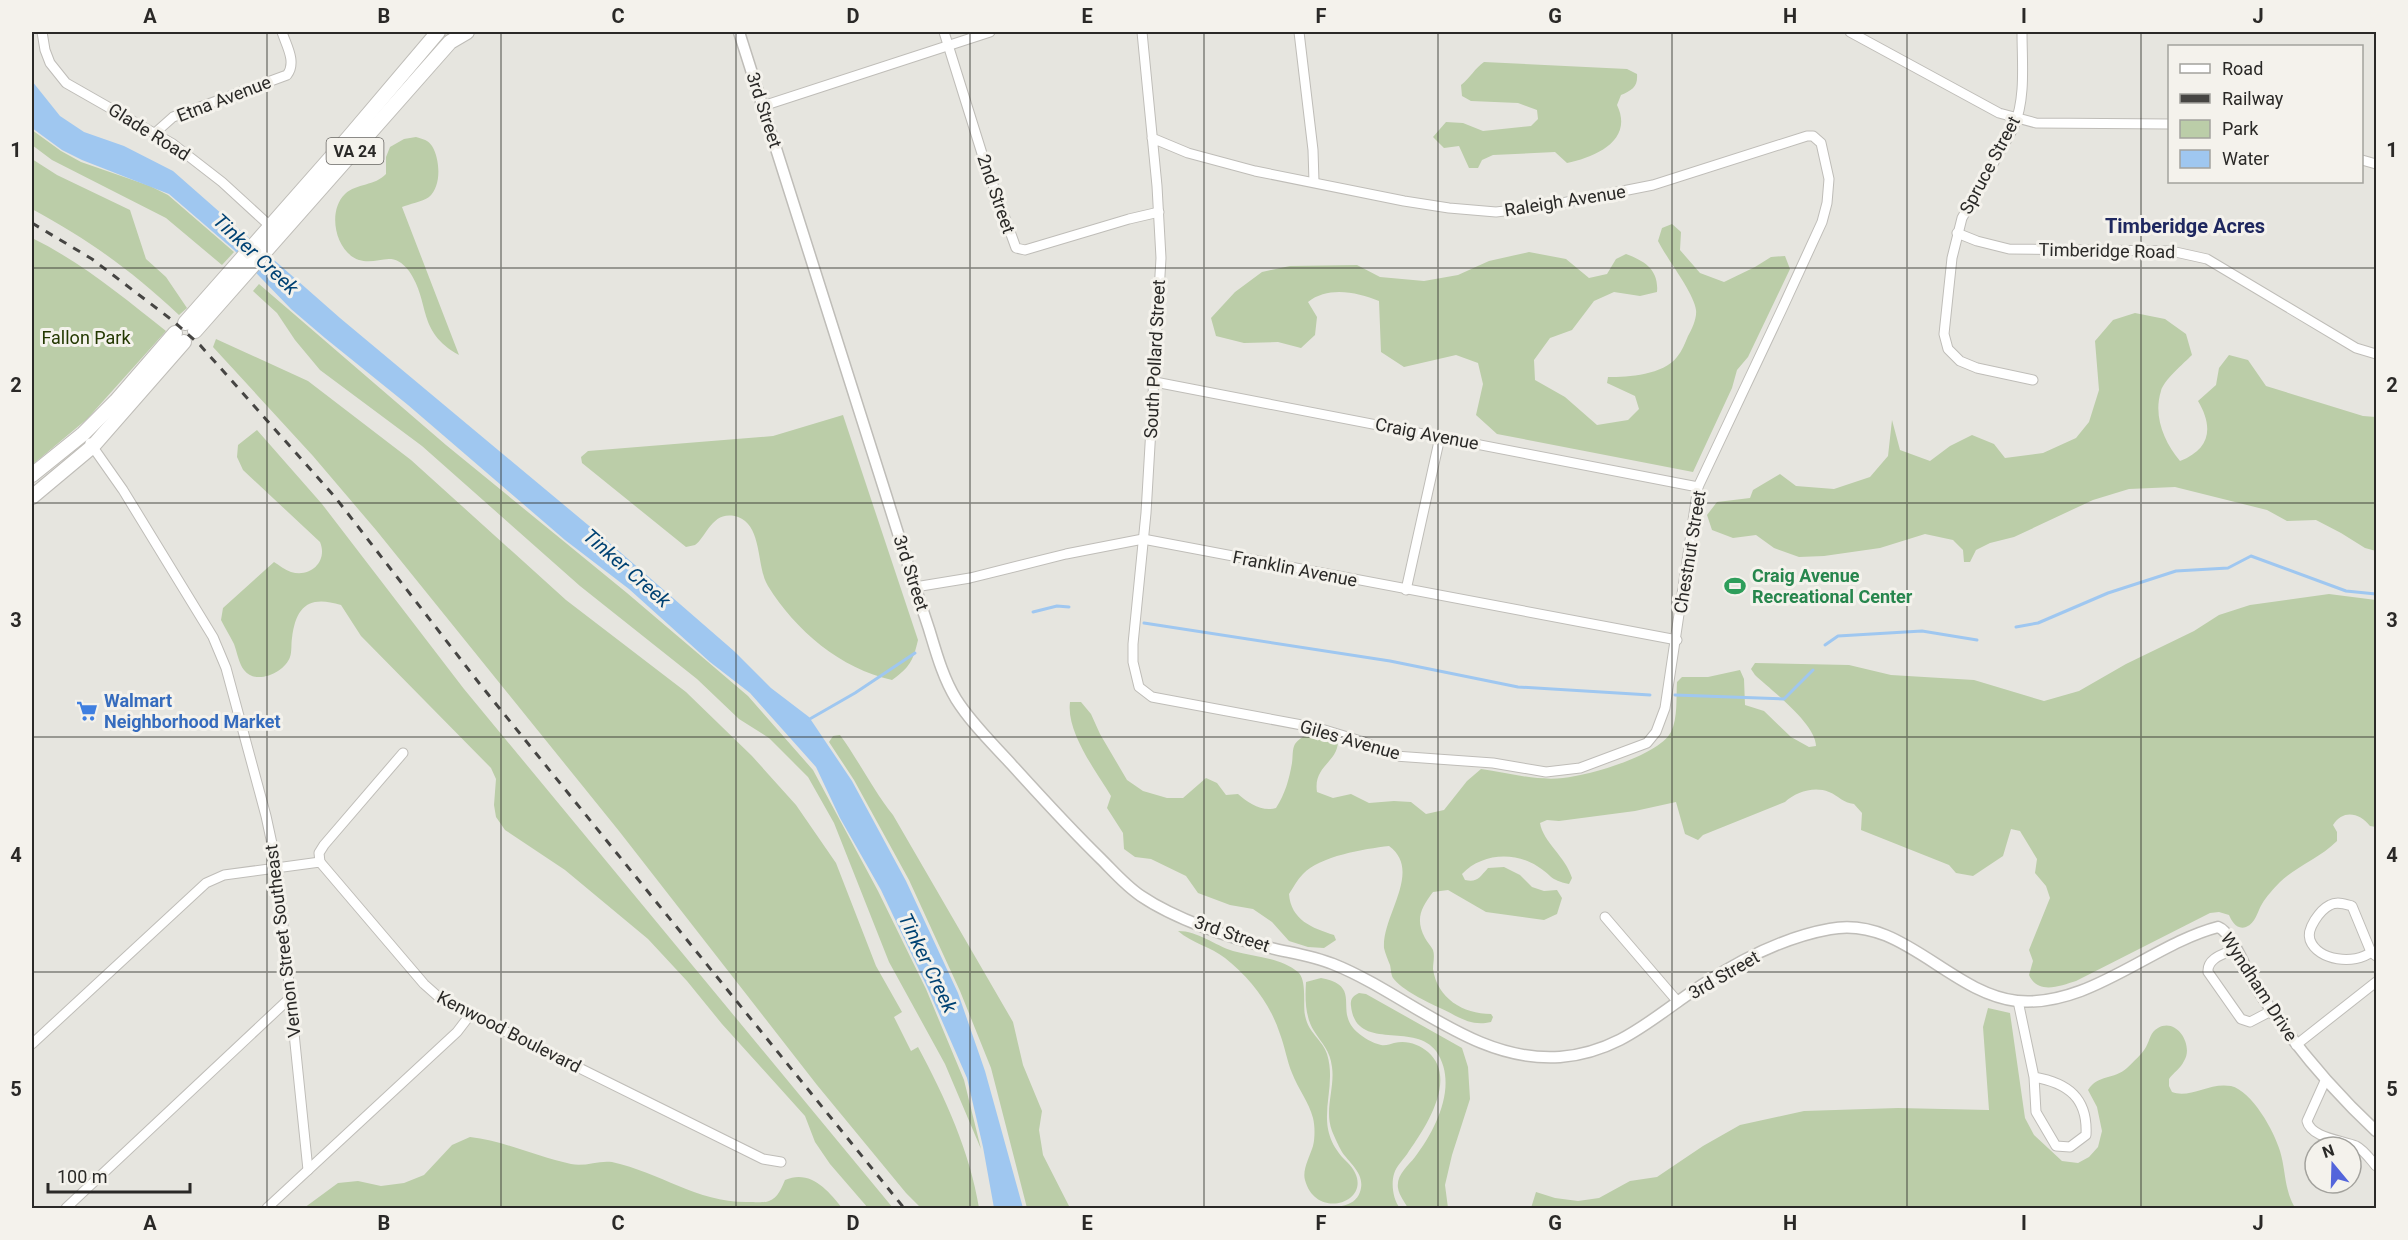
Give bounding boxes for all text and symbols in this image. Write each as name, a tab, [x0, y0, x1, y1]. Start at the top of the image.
text: A	[143, 4, 157, 28]
text: B	[378, 4, 390, 28]
text: C	[611, 4, 625, 28]
text: D	[847, 4, 860, 28]
text: E	[1081, 4, 1093, 28]
text: F	[1316, 4, 1327, 28]
text: G	[1548, 4, 1562, 28]
text: H	[1783, 4, 1797, 28]
text: I	[2021, 4, 2027, 28]
text: J	[2252, 4, 2264, 28]
legend	[2168, 45, 2363, 183]
text: Road	[2222, 58, 2263, 79]
street label: 3rd Street	[742, 69, 787, 150]
street label: Etna Avenue	[174, 71, 274, 126]
text: Railway	[2222, 88, 2284, 109]
street label: Glade Road	[105, 98, 194, 165]
street label: Spruce Street	[1955, 112, 2024, 217]
text: Park	[2222, 118, 2259, 139]
text: 1	[10, 138, 22, 162]
road number: VA 24	[326, 138, 384, 164]
text: 1	[2386, 138, 2398, 162]
text: Water	[2222, 148, 2269, 169]
street label: 2nd Street	[973, 152, 1020, 236]
street label: Raleigh Avenue	[1503, 181, 1627, 220]
water label: Tinker Creek	[208, 208, 304, 300]
district label: Timberidge Acres	[2105, 214, 2265, 238]
street label: Timberidge Road	[2039, 239, 2175, 262]
street label: South Pollard Street	[1140, 279, 1169, 439]
park label: Fallon Park	[41, 327, 131, 348]
text: 2	[10, 373, 22, 397]
text: 2	[2386, 373, 2398, 397]
street label: Craig Avenue	[1374, 413, 1481, 454]
street label: Chestnut Street	[1669, 489, 1710, 615]
water label: Tinker Creek	[578, 524, 676, 613]
street label: 3rd Street	[889, 532, 934, 613]
street label: Franklin Avenue	[1231, 546, 1359, 591]
place label: Craig Avenue Recreational Center	[1752, 565, 1913, 607]
sports icon: Craig Avenue Recreational Center	[1723, 574, 1747, 598]
text: 3	[10, 608, 22, 632]
text: 3	[2386, 608, 2398, 632]
place label: Walmart Neighborhood Market	[104, 690, 281, 732]
supermarket icon: Walmart Neighborhood Market	[75, 699, 99, 723]
street label: Giles Avenue	[1298, 715, 1403, 764]
text: 4	[10, 843, 22, 867]
street label: Vernon Street Southeast	[260, 843, 305, 1039]
text: 4	[2386, 843, 2398, 867]
water label: Tinker Creek	[894, 909, 963, 1018]
street label: 3rd Street	[1192, 911, 1273, 956]
street label: Wyndham Drive	[2217, 929, 2302, 1045]
street label: 3rd Street	[1685, 946, 1763, 1003]
street label: Kenwood Boulevard	[434, 986, 585, 1077]
text: 5	[10, 1077, 22, 1101]
text: 5	[2386, 1077, 2398, 1101]
north arrow	[2303, 1135, 2363, 1195]
text: N	[2320, 1140, 2337, 1162]
scale bar	[48, 1156, 190, 1194]
text: 100 m	[57, 1166, 108, 1187]
text: A	[143, 1211, 157, 1235]
text: B	[378, 1211, 390, 1235]
text: C	[611, 1211, 625, 1235]
text: D	[847, 1211, 860, 1235]
text: E	[1081, 1211, 1093, 1235]
text: F	[1316, 1211, 1327, 1235]
text: G	[1548, 1211, 1562, 1235]
text: H	[1783, 1211, 1797, 1235]
text: I	[2021, 1211, 2027, 1235]
text: J	[2252, 1211, 2264, 1235]

